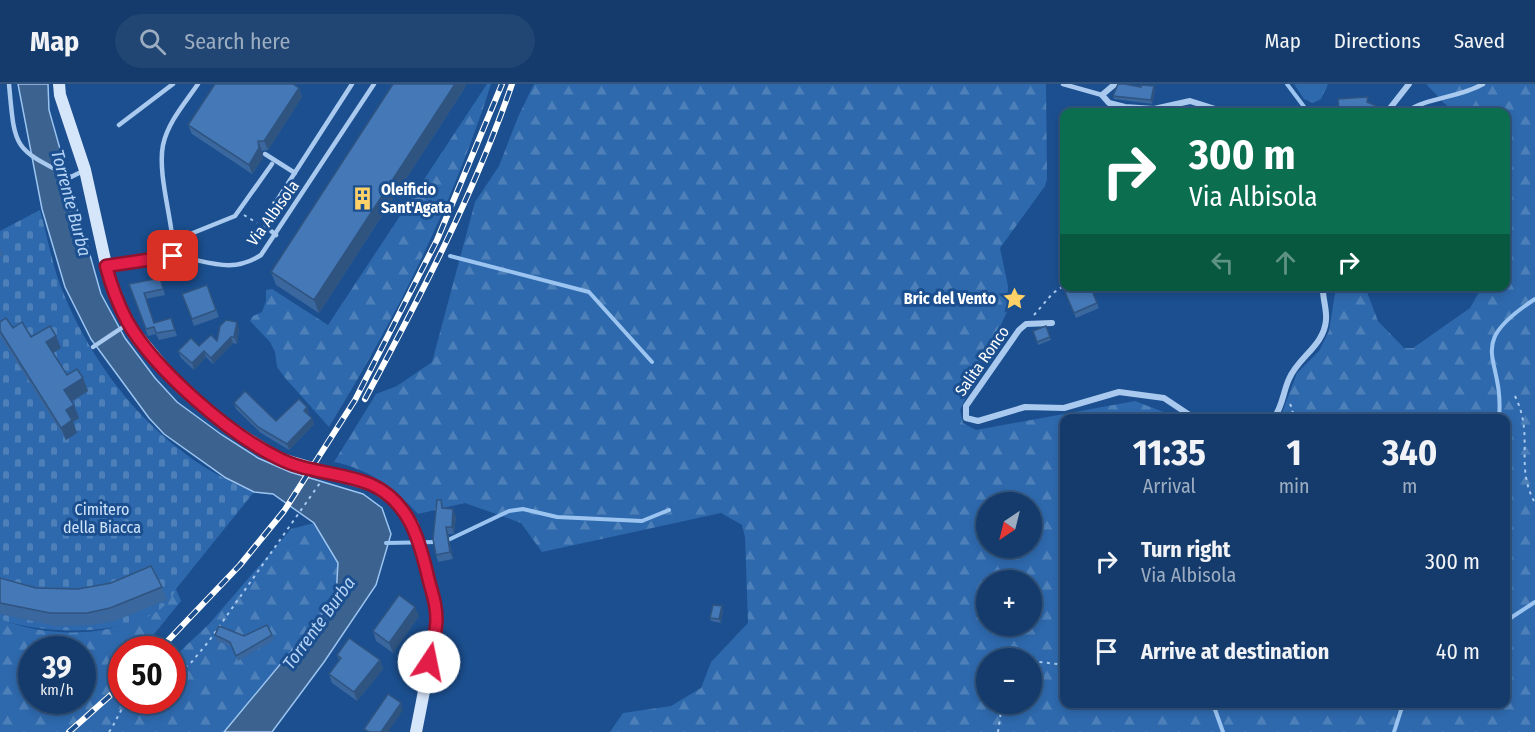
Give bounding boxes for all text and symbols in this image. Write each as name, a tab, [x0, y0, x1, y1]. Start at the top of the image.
search box	[115, 14, 535, 68]
text: Map	[30, 25, 79, 58]
icon: search	[136, 25, 169, 58]
text: Search here	[184, 28, 290, 55]
text: Map	[1264, 28, 1301, 54]
text: Directions	[1334, 28, 1421, 54]
text: Saved	[1454, 28, 1505, 54]
text: 300 m	[1189, 130, 1296, 180]
icon: right	[1090, 132, 1168, 210]
water label: Torrente Burba	[46, 147, 96, 259]
street label: Via Albisola	[243, 176, 303, 249]
place label: Oleificio Sant'Agata	[381, 180, 452, 217]
text: Via Albisola	[1189, 181, 1318, 213]
building icon: Oleificio Sant'Agata	[350, 185, 376, 211]
pin	[147, 230, 198, 281]
icon: arrive	[156, 239, 189, 272]
icon: left	[1206, 246, 1239, 279]
icon: ahead	[1269, 246, 1302, 279]
icon: right	[1332, 246, 1365, 279]
place icon: Bric del Vento	[1001, 285, 1027, 311]
place label: Bric del Vento	[904, 289, 996, 308]
street label: Salita Ronco	[951, 322, 1013, 400]
text: 11:35	[1133, 431, 1206, 475]
text: 1	[1286, 431, 1302, 475]
text: 340	[1382, 431, 1437, 475]
text: Arrival	[1143, 474, 1196, 498]
text: min	[1279, 474, 1310, 498]
text: m	[1402, 474, 1417, 498]
north arrow	[976, 492, 1042, 558]
map controls	[976, 492, 1042, 714]
park label: Cimitero della Biacca	[63, 500, 141, 537]
text: Turn right	[1141, 536, 1230, 563]
icon: right	[1090, 545, 1123, 578]
text: 300 m	[1425, 548, 1480, 575]
text: Via Albisola	[1141, 563, 1236, 587]
button: +	[976, 570, 1042, 636]
water label: Torrente Burba	[278, 572, 360, 674]
position arrow	[397, 630, 461, 694]
icon: arrive	[1090, 635, 1123, 668]
speed limit sign: 50	[108, 636, 186, 714]
text: Arrive at destination	[1141, 638, 1329, 665]
text: 40 m	[1436, 638, 1480, 665]
button: −	[976, 648, 1042, 714]
text: 39	[42, 650, 72, 686]
text: km/h	[40, 681, 74, 699]

